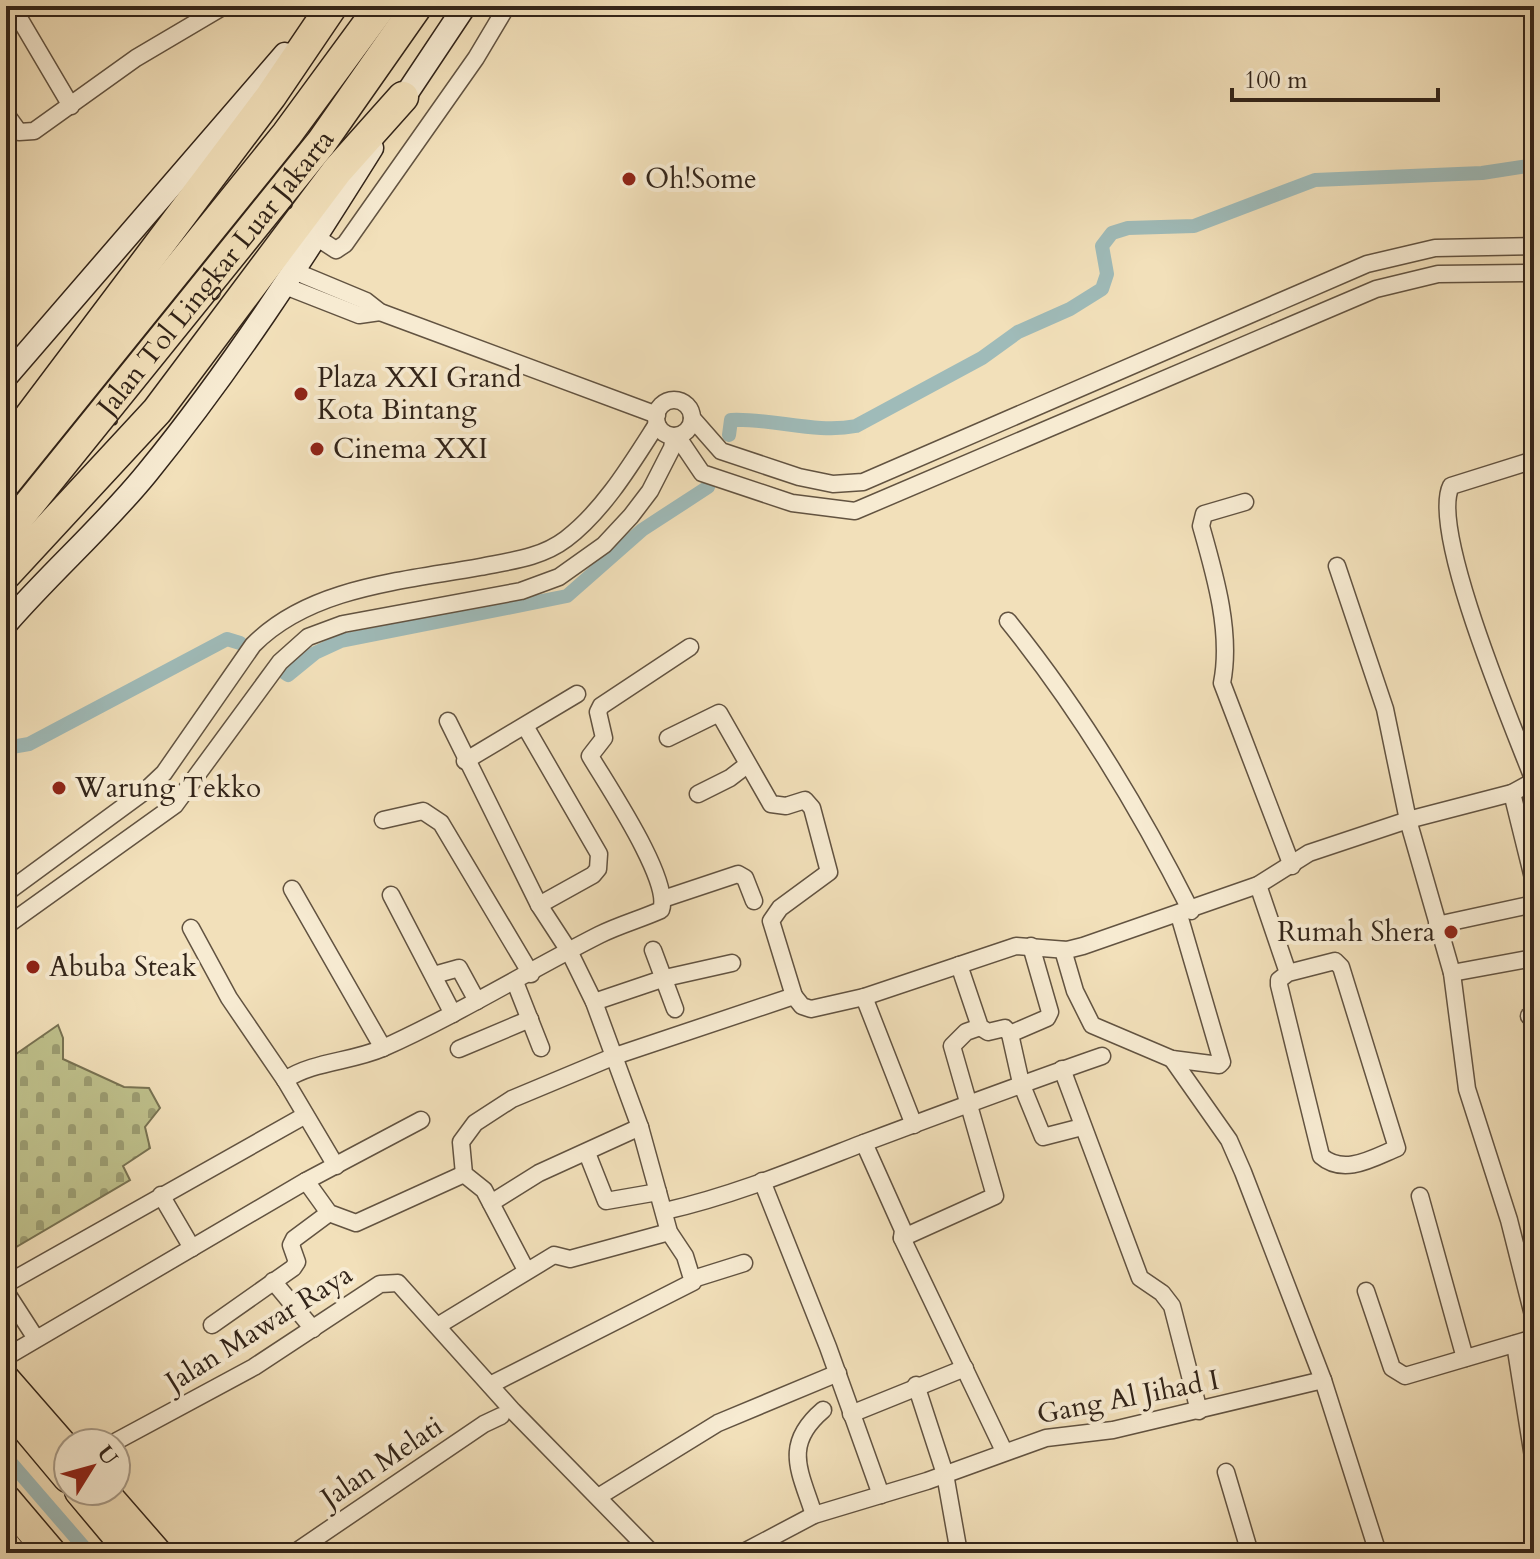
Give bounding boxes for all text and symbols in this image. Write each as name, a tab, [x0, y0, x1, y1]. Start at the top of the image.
scale bar	[1232, 52, 1438, 102]
text: 100 m	[1244, 64, 1308, 97]
street label: Jalan Tol Lingkar Luar Jakarta	[86, 123, 343, 427]
place label: Oh!Some	[645, 160, 757, 198]
marker: Oh!Some	[620, 170, 638, 188]
place label: Plaza XXI Grand Kota Bintang	[317, 359, 521, 429]
marker: Plaza XXI Grand Kota Bintang	[292, 385, 310, 403]
place label: Cinema XXI	[333, 430, 488, 468]
marker: Cinema XXI	[308, 440, 326, 458]
place label: Warung Tekko	[74, 769, 261, 807]
marker: Warung Tekko	[50, 779, 68, 797]
place label: Rumah Shera	[1277, 913, 1435, 951]
marker: Rumah Shera	[1442, 923, 1460, 941]
place label: Abuba Steak	[49, 948, 197, 986]
marker: Abuba Steak	[24, 958, 42, 976]
street label: Jalan Mawar Raya	[155, 1255, 360, 1403]
street label: Gang Al Jihad I	[1034, 1361, 1222, 1433]
street label: Jalan Melati	[310, 1407, 450, 1519]
north arrow	[52, 1427, 132, 1507]
text: U	[90, 1439, 125, 1472]

